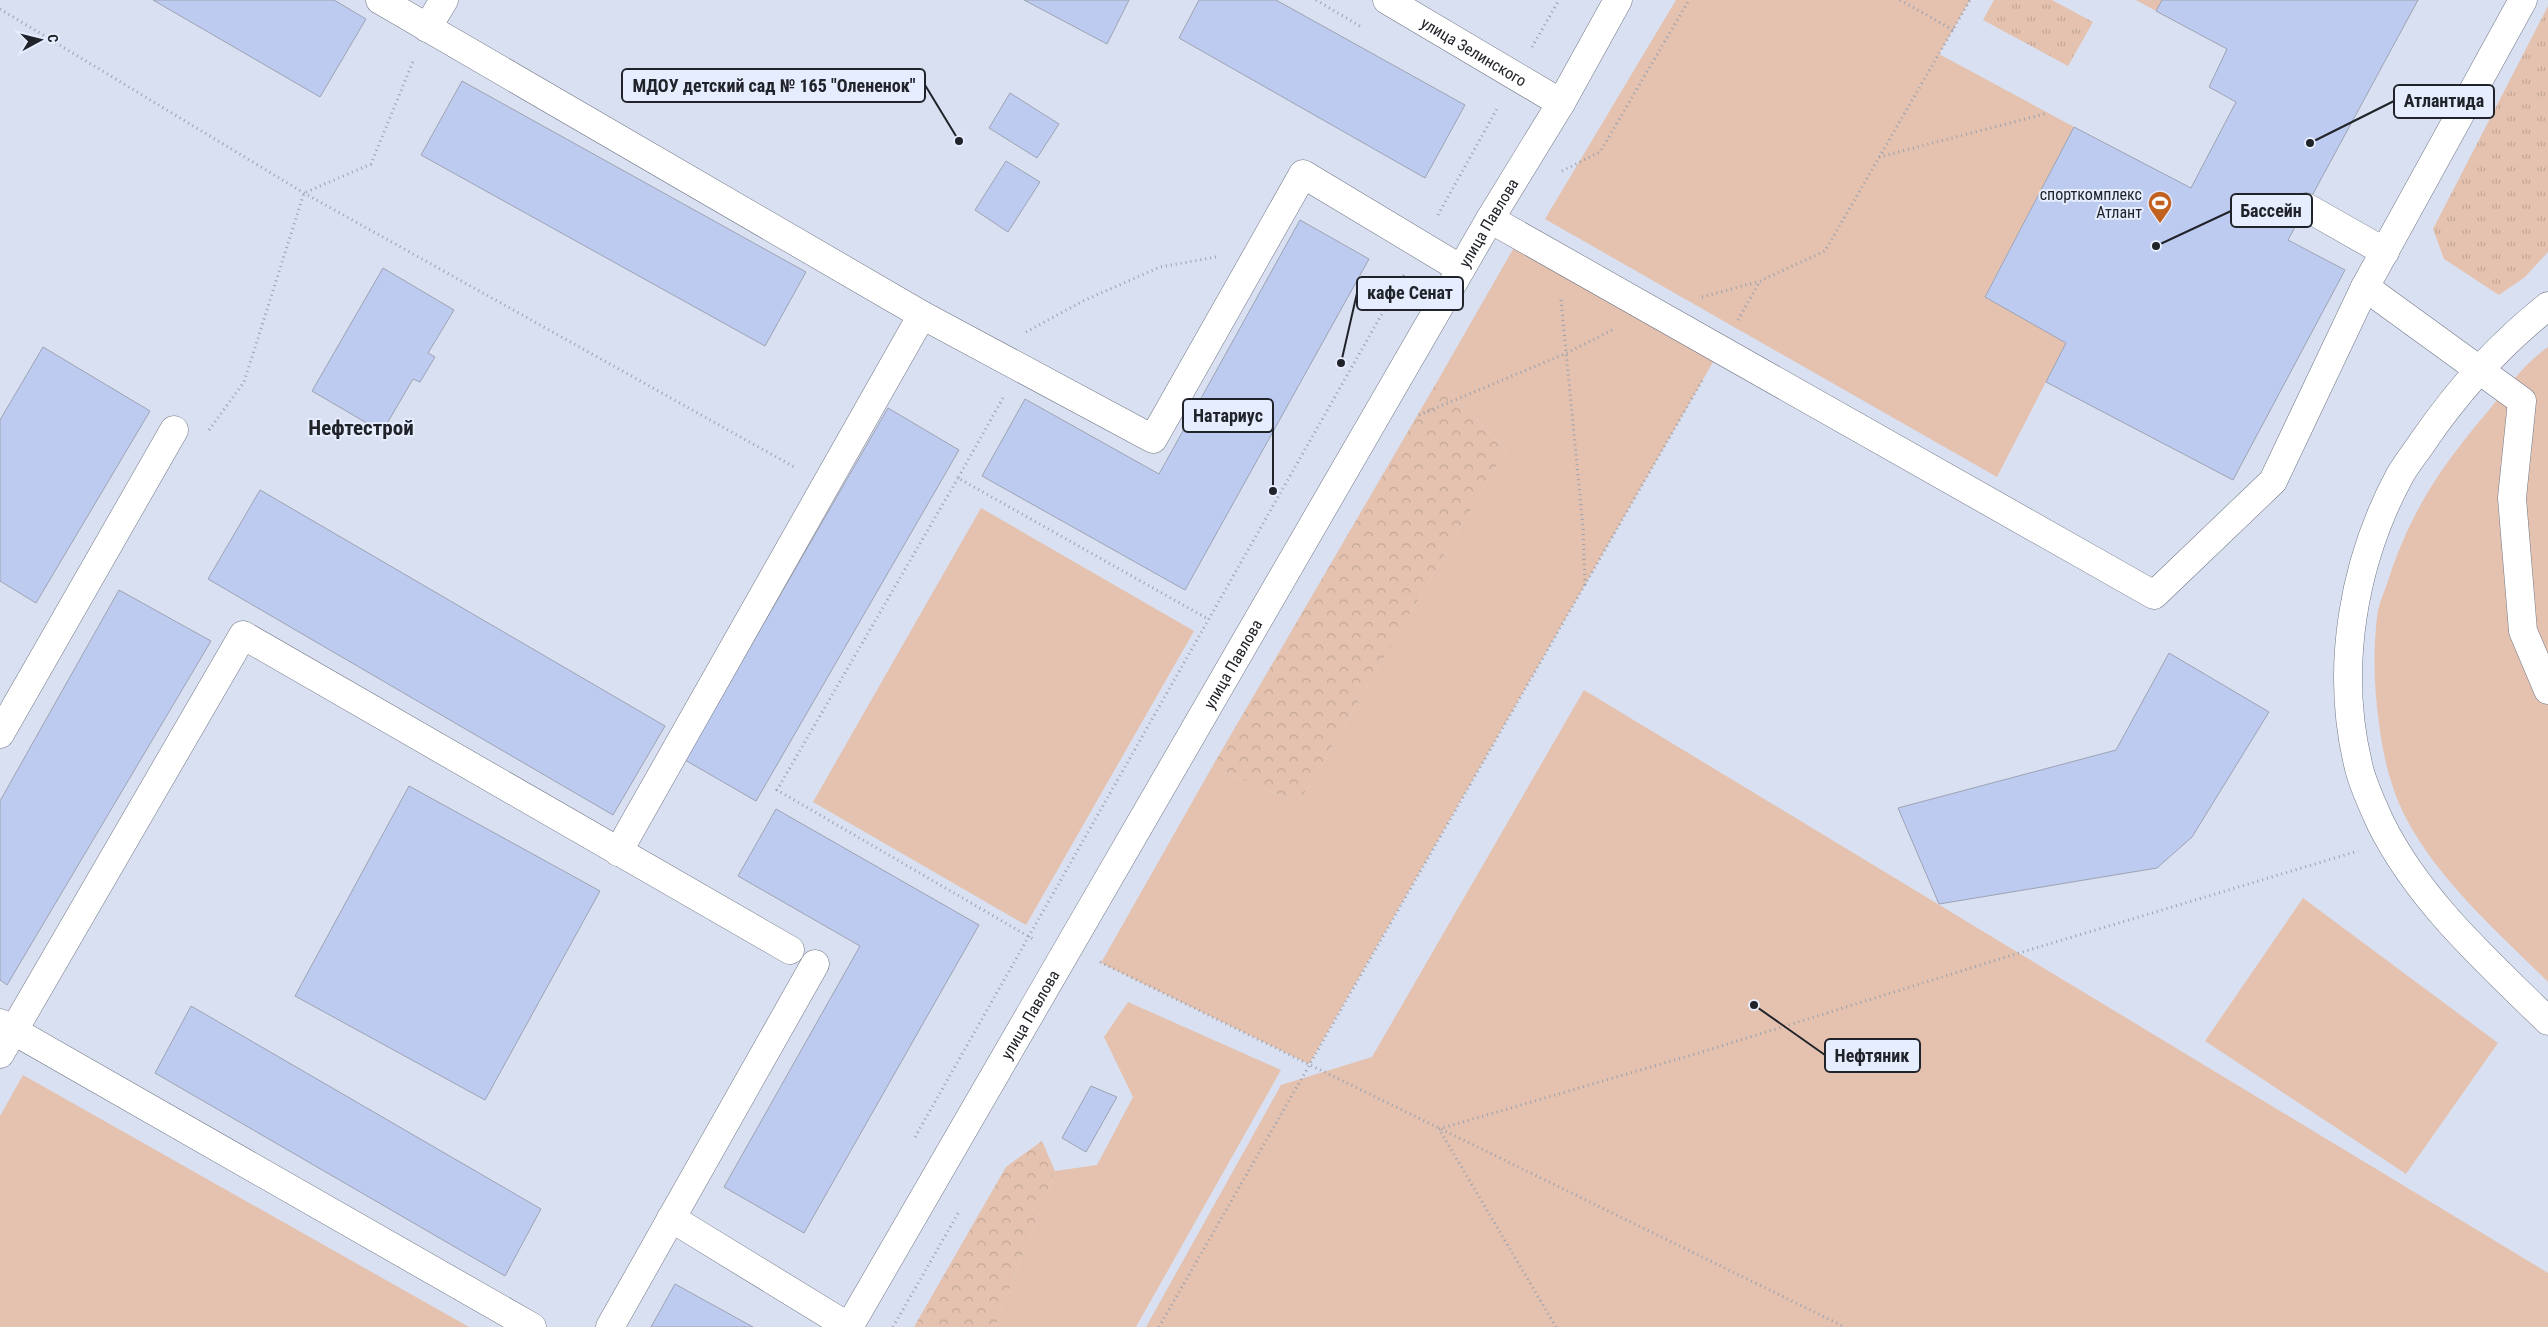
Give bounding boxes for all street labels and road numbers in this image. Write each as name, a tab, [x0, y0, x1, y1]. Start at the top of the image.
street label: улица Зелинского	[1418, 13, 1530, 90]
street label: улица Павлова	[1455, 175, 1522, 271]
street label: улица Павлова	[1199, 616, 1266, 712]
street label: улица Павлова	[997, 966, 1063, 1063]

